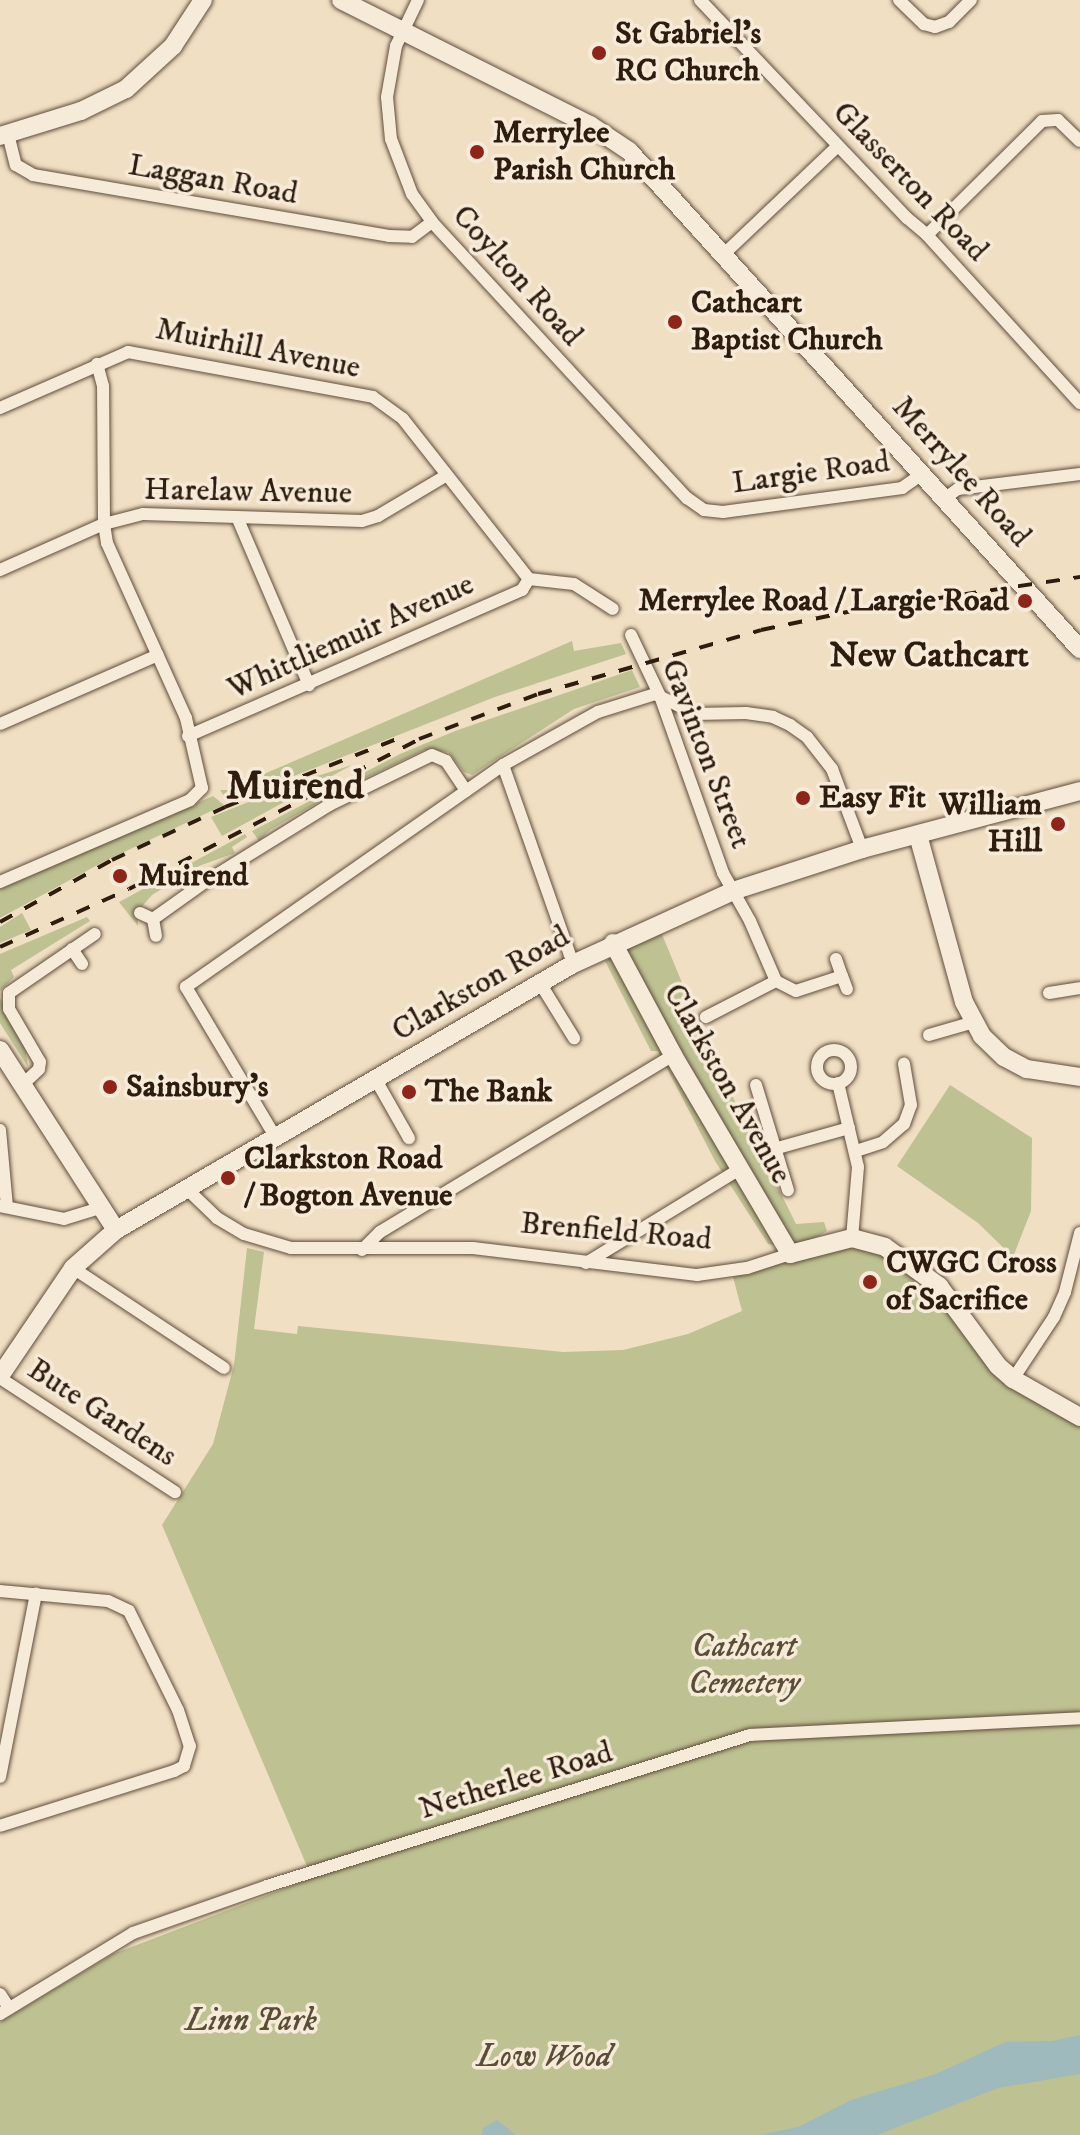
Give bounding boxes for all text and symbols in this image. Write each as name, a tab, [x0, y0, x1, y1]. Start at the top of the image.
place label: St Gabriel's RC Church	[615, 16, 761, 91]
marker: St Gabriel's RC Church	[590, 44, 608, 62]
street label: Glasserton Road	[824, 94, 996, 270]
place label: Merrylee Parish Church	[493, 115, 675, 190]
marker: Merrylee Parish Church	[468, 143, 486, 161]
street label: Laggan Road	[125, 146, 301, 214]
street label: Coylton Road	[444, 198, 590, 354]
place label: Cathcart Baptist Church	[691, 285, 883, 360]
street label: Muirhill Avenue	[152, 310, 364, 388]
marker: Cathcart Baptist Church	[666, 313, 684, 331]
street label: Merrylee Road	[883, 389, 1039, 555]
street label: Largie Road	[730, 443, 892, 503]
street label: Harelaw Avenue	[144, 471, 352, 513]
street label: Whittliemuir Avenue	[222, 565, 480, 709]
place label: Merrylee Road / Largie Road	[638, 582, 1009, 620]
marker: Merrylee Road / Largie Road	[1016, 592, 1034, 610]
district label: New Cathcart	[829, 634, 1029, 678]
street label: Gavinton Street	[652, 654, 760, 854]
district label: Muirend	[226, 763, 364, 811]
place label: Easy Fit	[819, 779, 926, 817]
place label: William Hill	[939, 787, 1042, 862]
marker: Easy Fit	[794, 789, 812, 807]
marker: William Hill	[1049, 815, 1067, 833]
place label: Muirend	[138, 857, 248, 895]
marker: Muirend	[109, 865, 131, 887]
street label: Clarkston Road	[385, 918, 577, 1050]
street label: Clarkston Avenue	[654, 977, 800, 1191]
place label: Sainsbury's	[126, 1068, 268, 1106]
place label: The Bank	[425, 1073, 552, 1111]
marker: Sainsbury's	[101, 1078, 119, 1096]
marker: The Bank	[400, 1083, 418, 1101]
place label: Clarkston Road / Bogton Avenue	[244, 1141, 453, 1216]
marker: Clarkston Road / Bogton Avenue	[219, 1169, 237, 1187]
street label: Brenfield Road	[519, 1205, 713, 1259]
place label: CWGC Cross of Sacrifice	[886, 1245, 1057, 1320]
marker: CWGC Cross of Sacrifice	[861, 1273, 879, 1291]
street label: Bute Gardens	[20, 1350, 184, 1476]
park label: Cathcart Cemetery	[688, 1629, 800, 1704]
street label: Netherlee Road	[415, 1733, 617, 1829]
park label: Linn Park	[185, 2002, 317, 2040]
park label: Low Wood	[477, 2038, 611, 2076]

